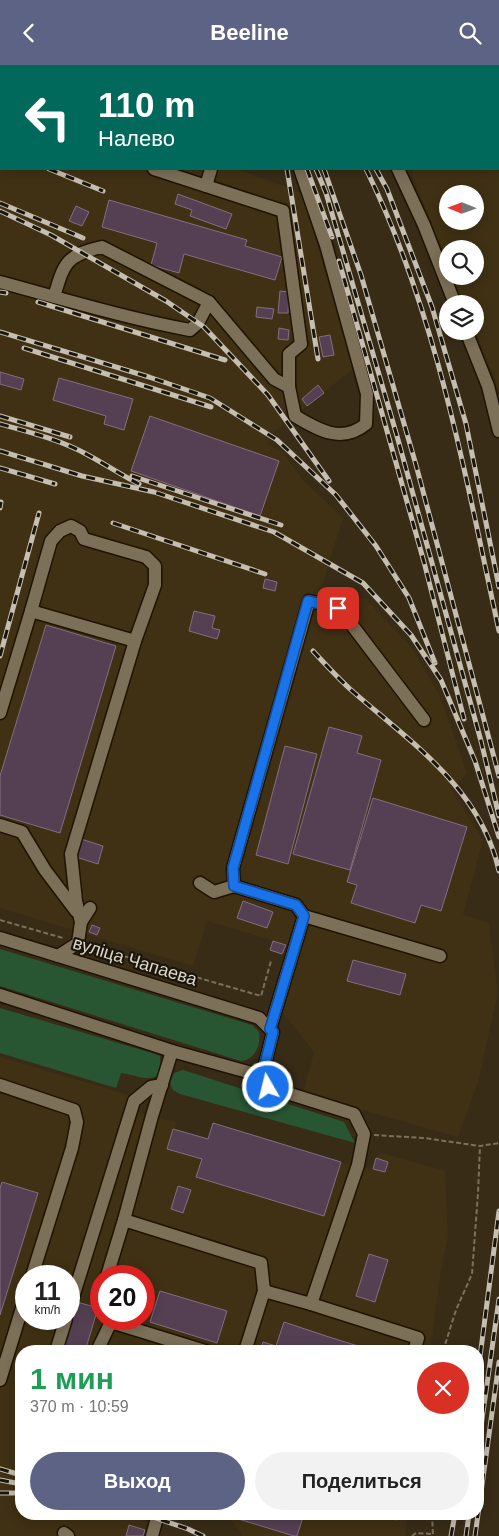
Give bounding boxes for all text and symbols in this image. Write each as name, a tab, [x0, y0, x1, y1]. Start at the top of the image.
icon: back	[15, 19, 43, 47]
icon: search	[456, 19, 484, 47]
text: Beeline	[210, 20, 289, 45]
icon: left	[15, 85, 80, 150]
text: 110 m	[98, 85, 195, 124]
text: Налево	[98, 126, 175, 151]
north arrow	[439, 185, 484, 230]
map controls	[439, 185, 484, 340]
button: search	[439, 240, 484, 285]
button: layers	[439, 295, 484, 340]
pin	[317, 587, 359, 629]
icon: arrive	[324, 594, 352, 622]
street label: вуліца Чапаева	[71, 933, 200, 990]
position arrow	[241, 1060, 293, 1112]
speed limit sign: 20	[90, 1265, 155, 1330]
text: 11	[34, 1277, 61, 1305]
text: km/h	[34, 1303, 61, 1317]
text: 1 мин	[30, 1362, 114, 1395]
button: close	[417, 1362, 469, 1414]
text: 370 m · 10:59	[30, 1398, 129, 1415]
button: Выход	[30, 1452, 245, 1510]
button: Поделиться	[255, 1452, 469, 1510]

